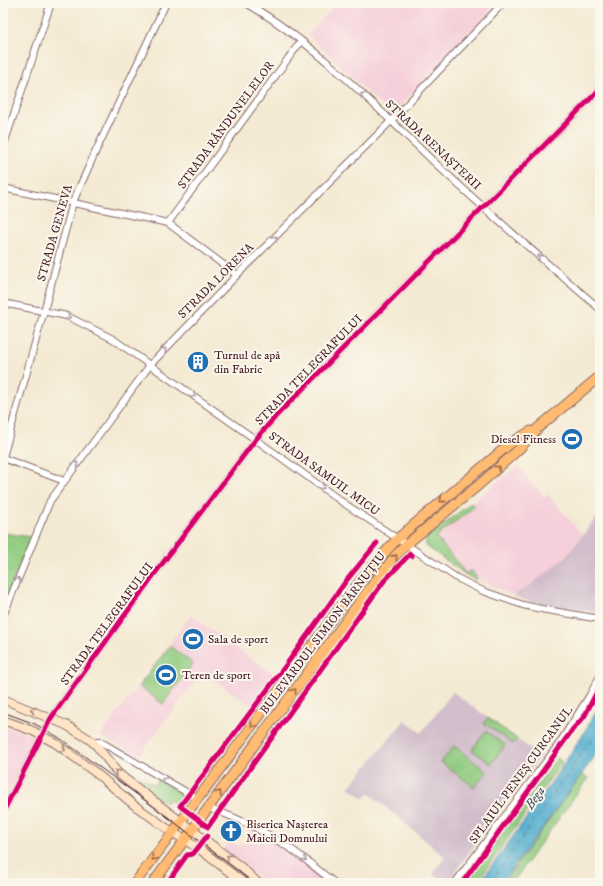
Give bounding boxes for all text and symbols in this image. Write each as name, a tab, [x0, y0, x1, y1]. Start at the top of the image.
street label: STRADA RÂNDUNELELOR	[175, 58, 277, 192]
one-way arrow	[360, 92, 368, 99]
street label: STRADA RENAȘTERII	[382, 97, 484, 193]
street label: STRADA GENEVA	[34, 183, 76, 283]
one-way arrow	[270, 235, 278, 243]
street label: STRADA LORENA	[175, 240, 257, 322]
one-way arrow	[537, 255, 544, 262]
street label: STRADA TELEGRAFULUI	[252, 311, 366, 428]
one-way arrow	[65, 313, 72, 321]
one-way arrow	[159, 347, 167, 355]
place label: Turnul de apă din Fabric	[214, 348, 281, 377]
building icon: Turnul de apă din Fabric	[185, 349, 211, 375]
one-way arrow	[189, 390, 196, 397]
sports icon: Diesel Fitness	[559, 426, 585, 452]
street label: STRADA SAMUIL MICU	[266, 429, 382, 519]
place label: Diesel Fitness	[490, 432, 556, 447]
one-way arrow	[71, 462, 78, 469]
one-way arrow	[493, 466, 500, 473]
one-way arrow	[317, 482, 324, 489]
one-way arrow	[439, 496, 447, 503]
street label: BULEVARDUL SIMION BĂRNUȚIU	[257, 549, 389, 717]
one-way arrow	[390, 554, 397, 561]
street label: STRADA TELEGRAFULUI	[57, 560, 157, 688]
one-way arrow	[13, 576, 21, 583]
sports icon: Sala de sport	[180, 626, 206, 652]
place label: Sala de sport	[208, 632, 268, 647]
sports icon: Teren de sport	[153, 662, 179, 688]
place label: Teren de sport	[182, 668, 251, 683]
one-way arrow	[289, 689, 296, 696]
street label: SPLAIUL PENEȘ CURCANUL	[466, 703, 576, 847]
one-way arrow	[30, 707, 37, 715]
one-way arrow	[251, 720, 258, 727]
one-way arrow	[58, 744, 65, 751]
one-way arrow	[115, 769, 122, 776]
one-way arrow	[161, 777, 168, 784]
water label: Bega	[521, 783, 549, 813]
one-way arrow	[214, 790, 222, 797]
place label: Biserica Nașterea Maicii Domnului	[246, 817, 329, 846]
church icon: Biserica Nașterea Maicii Domnului	[218, 818, 244, 844]
one-way arrow	[152, 853, 159, 860]
one-way arrow	[300, 854, 307, 861]
one-way arrow	[226, 855, 233, 862]

